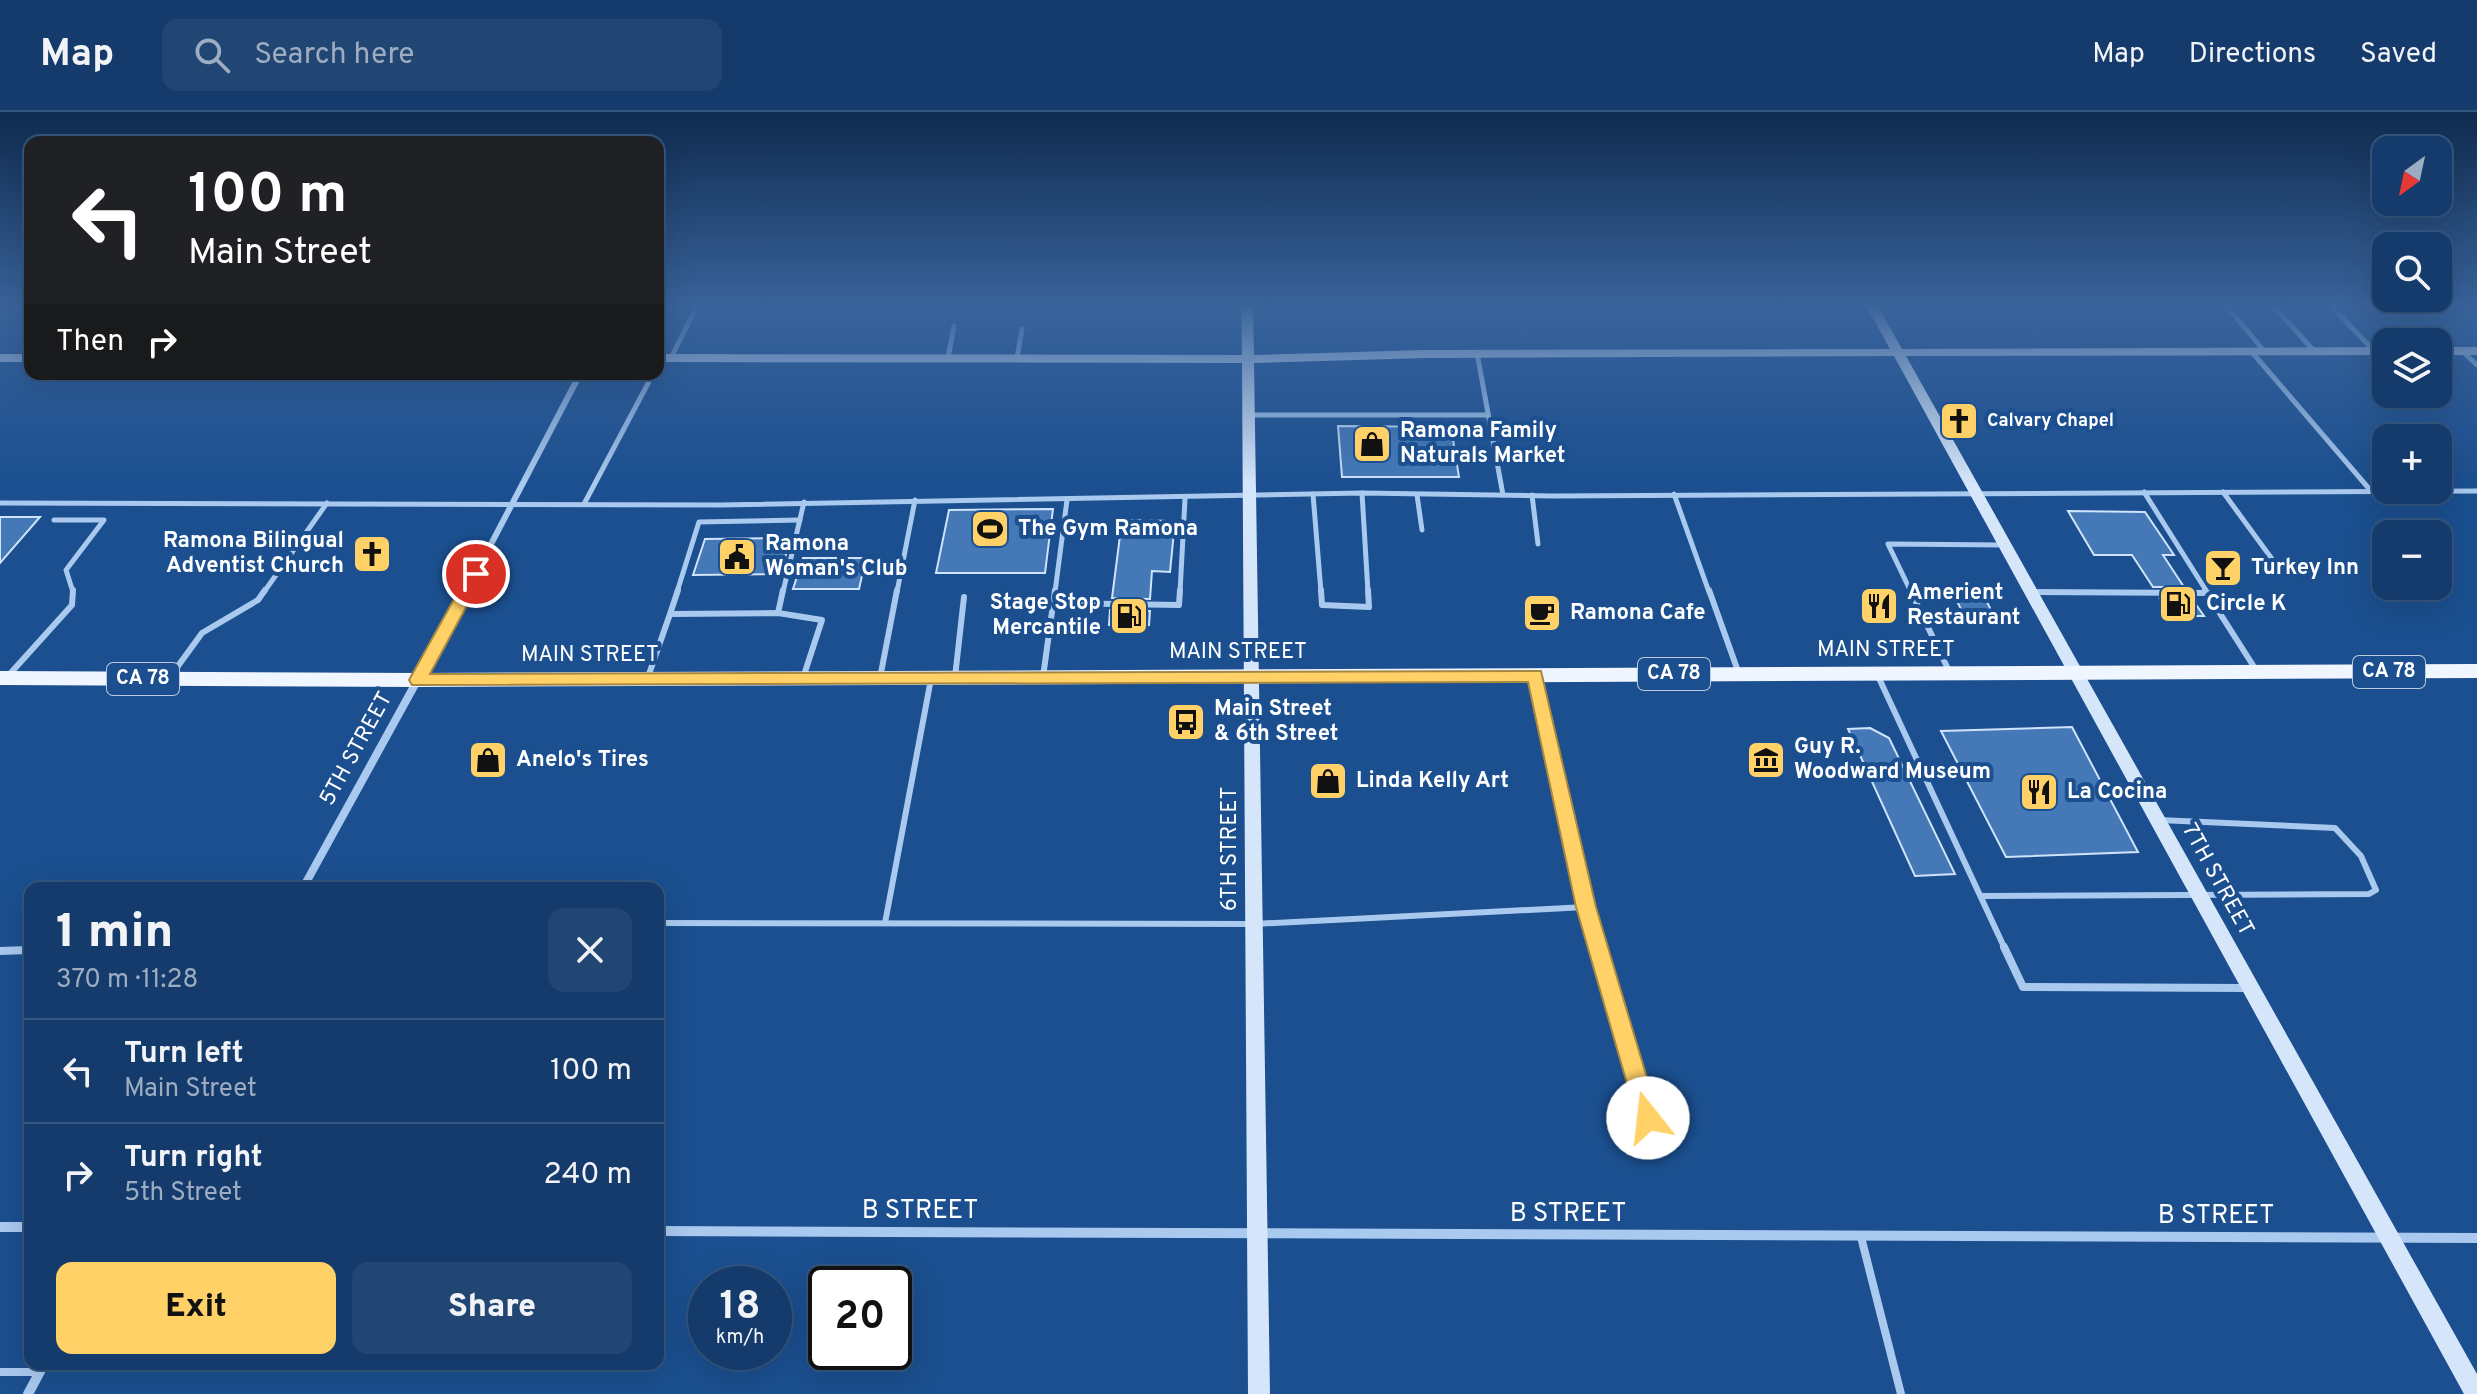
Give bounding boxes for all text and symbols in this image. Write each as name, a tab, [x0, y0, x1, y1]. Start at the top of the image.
search box	[162, 19, 722, 91]
text: Map	[40, 31, 114, 80]
icon: search	[190, 33, 234, 77]
text: Search here	[254, 37, 414, 74]
text: Map	[2092, 37, 2145, 73]
text: Directions	[2189, 37, 2316, 73]
text: Saved	[2360, 37, 2437, 73]
north arrow	[2372, 136, 2452, 216]
map controls	[2372, 136, 2452, 600]
text: 100 m	[188, 162, 347, 232]
icon: left	[56, 168, 160, 272]
text: Main Street	[188, 231, 372, 277]
button: search	[2372, 232, 2452, 312]
icon: right	[140, 320, 184, 364]
text: Then	[56, 324, 124, 361]
button: layers	[2372, 328, 2452, 408]
church icon: Calvary Chapel	[1938, 400, 1980, 442]
place label: Calvary Chapel	[1987, 410, 2114, 433]
place label: Ramona Family Naturals Market	[1400, 418, 1565, 470]
shop icon: Ramona Family Naturals Market	[1351, 423, 1393, 465]
button: +	[2372, 424, 2452, 504]
sports icon: The Gym Ramona	[969, 508, 1011, 550]
place label: The Gym Ramona	[1018, 516, 1198, 543]
button: −	[2372, 520, 2452, 600]
place label: Ramona Bilingual Adventist Church	[163, 528, 344, 580]
place label: Ramona Woman's Club	[765, 531, 908, 583]
church icon: Ramona Bilingual Adventist Church	[351, 533, 393, 575]
public building icon: Ramona Woman's Club	[716, 536, 758, 578]
pin	[442, 540, 510, 608]
bar icon: Turkey Inn	[2202, 547, 2244, 589]
icon: arrive	[454, 552, 498, 596]
place label: Turkey Inn	[2251, 555, 2359, 582]
place label: Amerient Restaurant	[1907, 580, 2021, 632]
fuel station icon: Circle K	[2157, 583, 2199, 625]
restaurant icon: Amerient Restaurant	[1858, 585, 1900, 627]
place label: Stage Stop Mercantile	[990, 590, 1101, 642]
place label: Circle K	[2206, 591, 2287, 618]
cafe icon: Ramona Cafe	[1521, 592, 1563, 634]
fuel station icon: Stage Stop Mercantile	[1108, 595, 1150, 637]
place label: Ramona Cafe	[1570, 600, 1706, 627]
street label: MAIN STREET	[1817, 637, 1955, 664]
street label: MAIN STREET	[1169, 639, 1307, 666]
street label: MAIN STREET	[521, 642, 659, 669]
road number: CA 78	[2353, 656, 2425, 688]
road number: CA 78	[1638, 658, 1710, 690]
road number: CA 78	[107, 663, 179, 695]
street label: 5TH STREET	[315, 687, 399, 811]
place label: Main Street & 6th Street	[1214, 696, 1338, 748]
bus stop icon: Main Street & 6th Street	[1165, 701, 1207, 743]
place label: Guy R. Woodward Museum	[1794, 734, 1991, 786]
shop icon: Anelo's Tires	[467, 739, 509, 781]
museum icon: Guy R. Woodward Museum	[1745, 739, 1787, 781]
place label: Anelo's Tires	[516, 747, 649, 774]
shop icon: Linda Kelly Art	[1307, 760, 1349, 802]
place label: Linda Kelly Art	[1356, 768, 1509, 795]
restaurant icon: La Cocina	[2018, 771, 2060, 813]
place label: La Cocina	[2067, 779, 2167, 806]
street label: 6TH STREET	[1217, 787, 1244, 911]
street label: 7TH STREET	[2175, 819, 2259, 941]
text: 1 min	[56, 904, 173, 964]
button: close	[548, 908, 632, 992]
text: 370 m · 11:28	[56, 964, 198, 997]
text: Turn left	[124, 1036, 244, 1073]
icon: left	[56, 1049, 100, 1093]
text: 100 m	[550, 1053, 632, 1090]
text: Main Street	[124, 1073, 257, 1106]
position arrow	[1606, 1076, 1690, 1160]
text: Turn right	[124, 1140, 262, 1177]
icon: right	[56, 1153, 100, 1197]
text: 240 m	[544, 1157, 632, 1194]
text: 5th Street	[124, 1177, 242, 1210]
street label: B STREET	[862, 1195, 978, 1228]
street label: B STREET	[1510, 1198, 1626, 1231]
street label: B STREET	[2158, 1200, 2274, 1233]
button: Exit	[56, 1262, 336, 1354]
button: Share	[352, 1262, 632, 1354]
speed limit sign: 20	[808, 1266, 912, 1370]
text: 18	[719, 1283, 761, 1333]
text: km/h	[716, 1325, 764, 1351]

